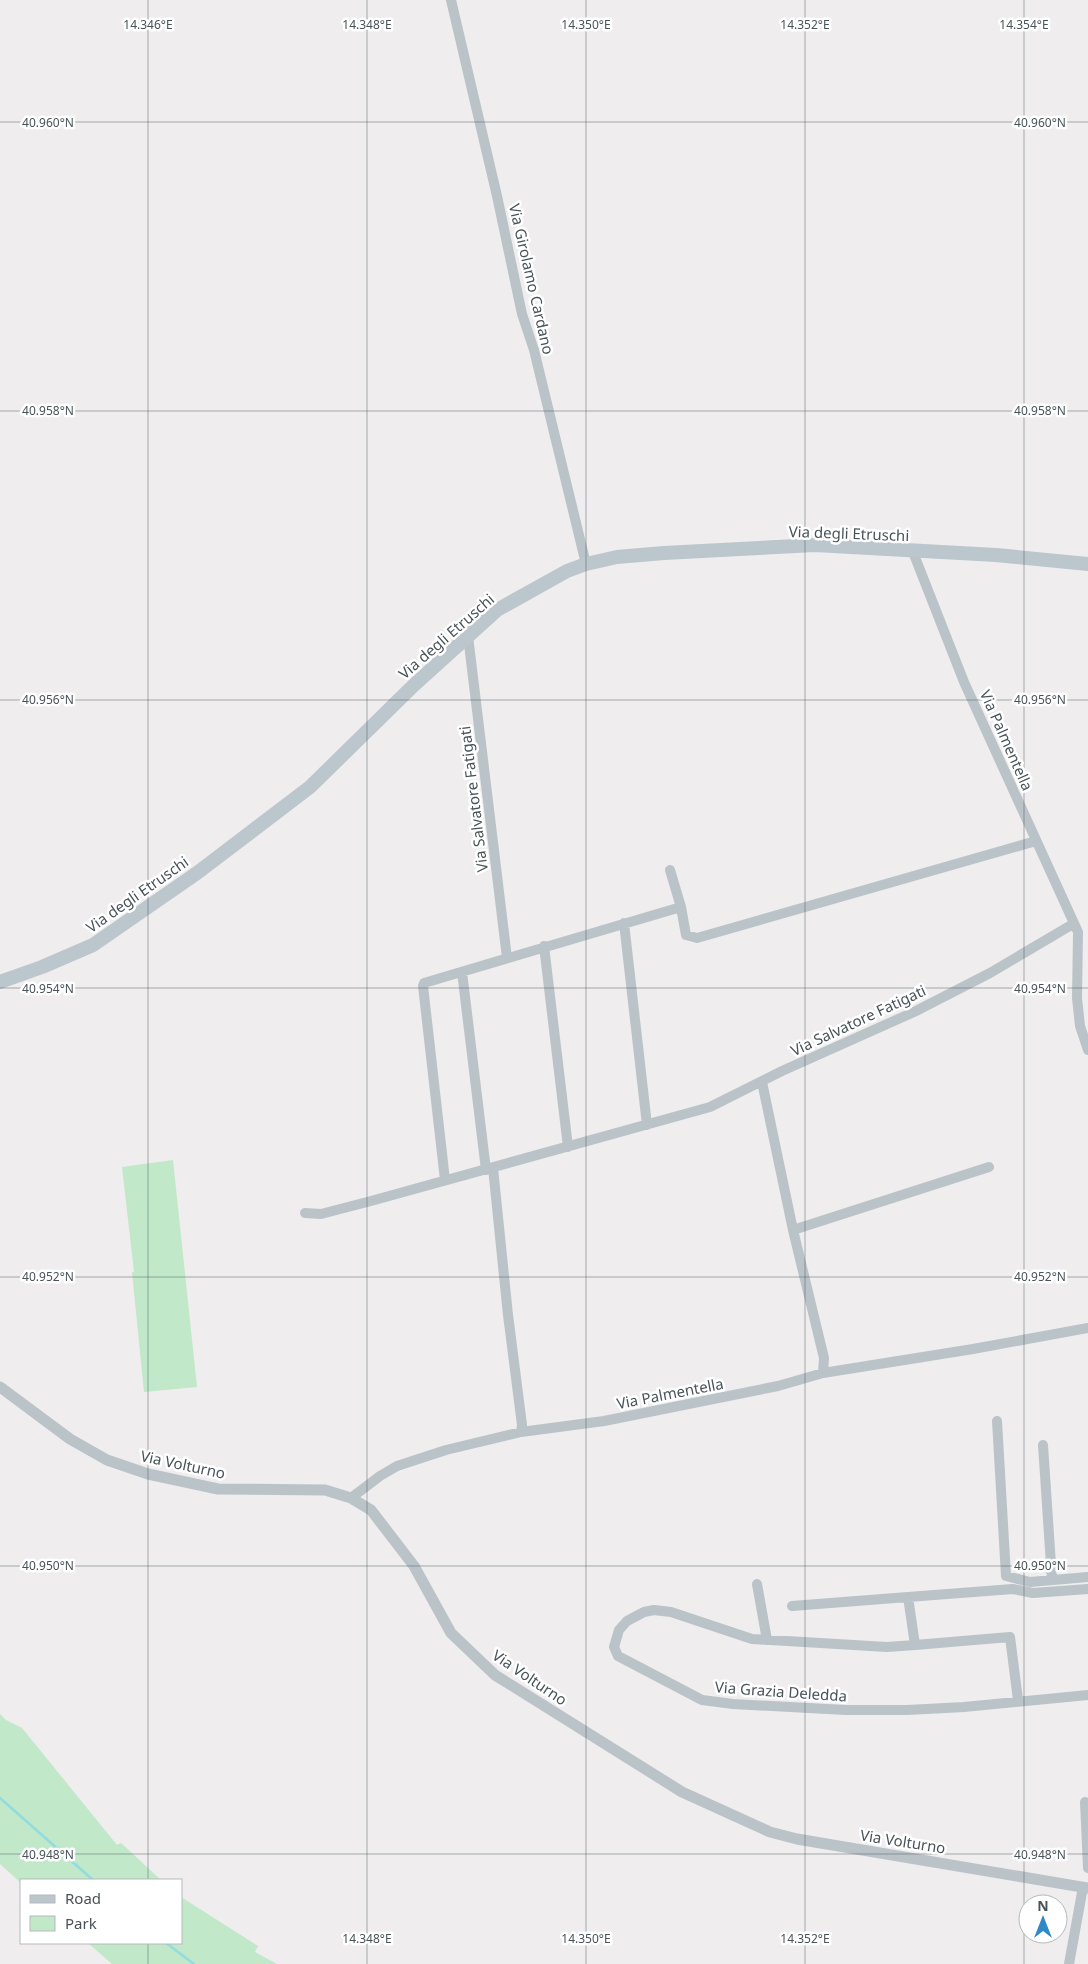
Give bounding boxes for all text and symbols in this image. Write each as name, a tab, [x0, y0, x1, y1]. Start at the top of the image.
text: 14.346°E	[123, 16, 173, 33]
text: 14.348°E	[342, 16, 392, 33]
text: 14.350°E	[561, 16, 611, 33]
text: 14.352°E	[780, 16, 830, 33]
text: 14.354°E	[999, 16, 1049, 33]
text: 40.960°N	[22, 114, 74, 131]
text: 40.960°N	[1014, 114, 1066, 131]
street label: Via Girolamo Cardano	[505, 202, 559, 356]
text: 40.958°N	[22, 402, 74, 419]
text: 40.958°N	[1014, 402, 1066, 419]
street label: Via degli Etruschi	[788, 521, 910, 545]
street label: Via degli Etruschi	[394, 589, 498, 683]
street label: Via Palmentella	[976, 686, 1038, 794]
text: 40.956°N	[22, 691, 74, 708]
text: 40.956°N	[1014, 691, 1066, 708]
street label: Via Salvatore Fatigati	[454, 725, 492, 873]
street label: Via degli Etruschi	[82, 851, 192, 937]
text: 40.954°N	[22, 980, 74, 997]
street label: Via Salvatore Fatigati	[787, 980, 929, 1060]
text: 40.954°N	[1014, 980, 1066, 997]
text: 40.952°N	[22, 1268, 74, 1285]
text: 40.952°N	[1014, 1268, 1066, 1285]
street label: Via Palmentella	[615, 1373, 725, 1413]
street label: Via Volturno	[139, 1445, 227, 1483]
text: 40.950°N	[22, 1557, 74, 1574]
text: 40.950°N	[1014, 1557, 1066, 1574]
street label: Via Volturno	[489, 1645, 571, 1709]
street label: Via Grazia Deledda	[714, 1676, 848, 1706]
street label: Via Volturno	[859, 1824, 947, 1858]
text: 40.948°N	[22, 1846, 74, 1863]
text: 40.948°N	[1014, 1846, 1066, 1863]
legend	[20, 1879, 182, 1944]
text: Road	[65, 1888, 101, 1908]
north arrow	[1018, 1894, 1068, 1944]
text: N	[1037, 1896, 1049, 1915]
text: Park	[65, 1913, 97, 1933]
text: 14.348°E	[342, 1930, 392, 1947]
text: 14.350°E	[561, 1930, 611, 1947]
text: 14.352°E	[780, 1930, 830, 1947]

